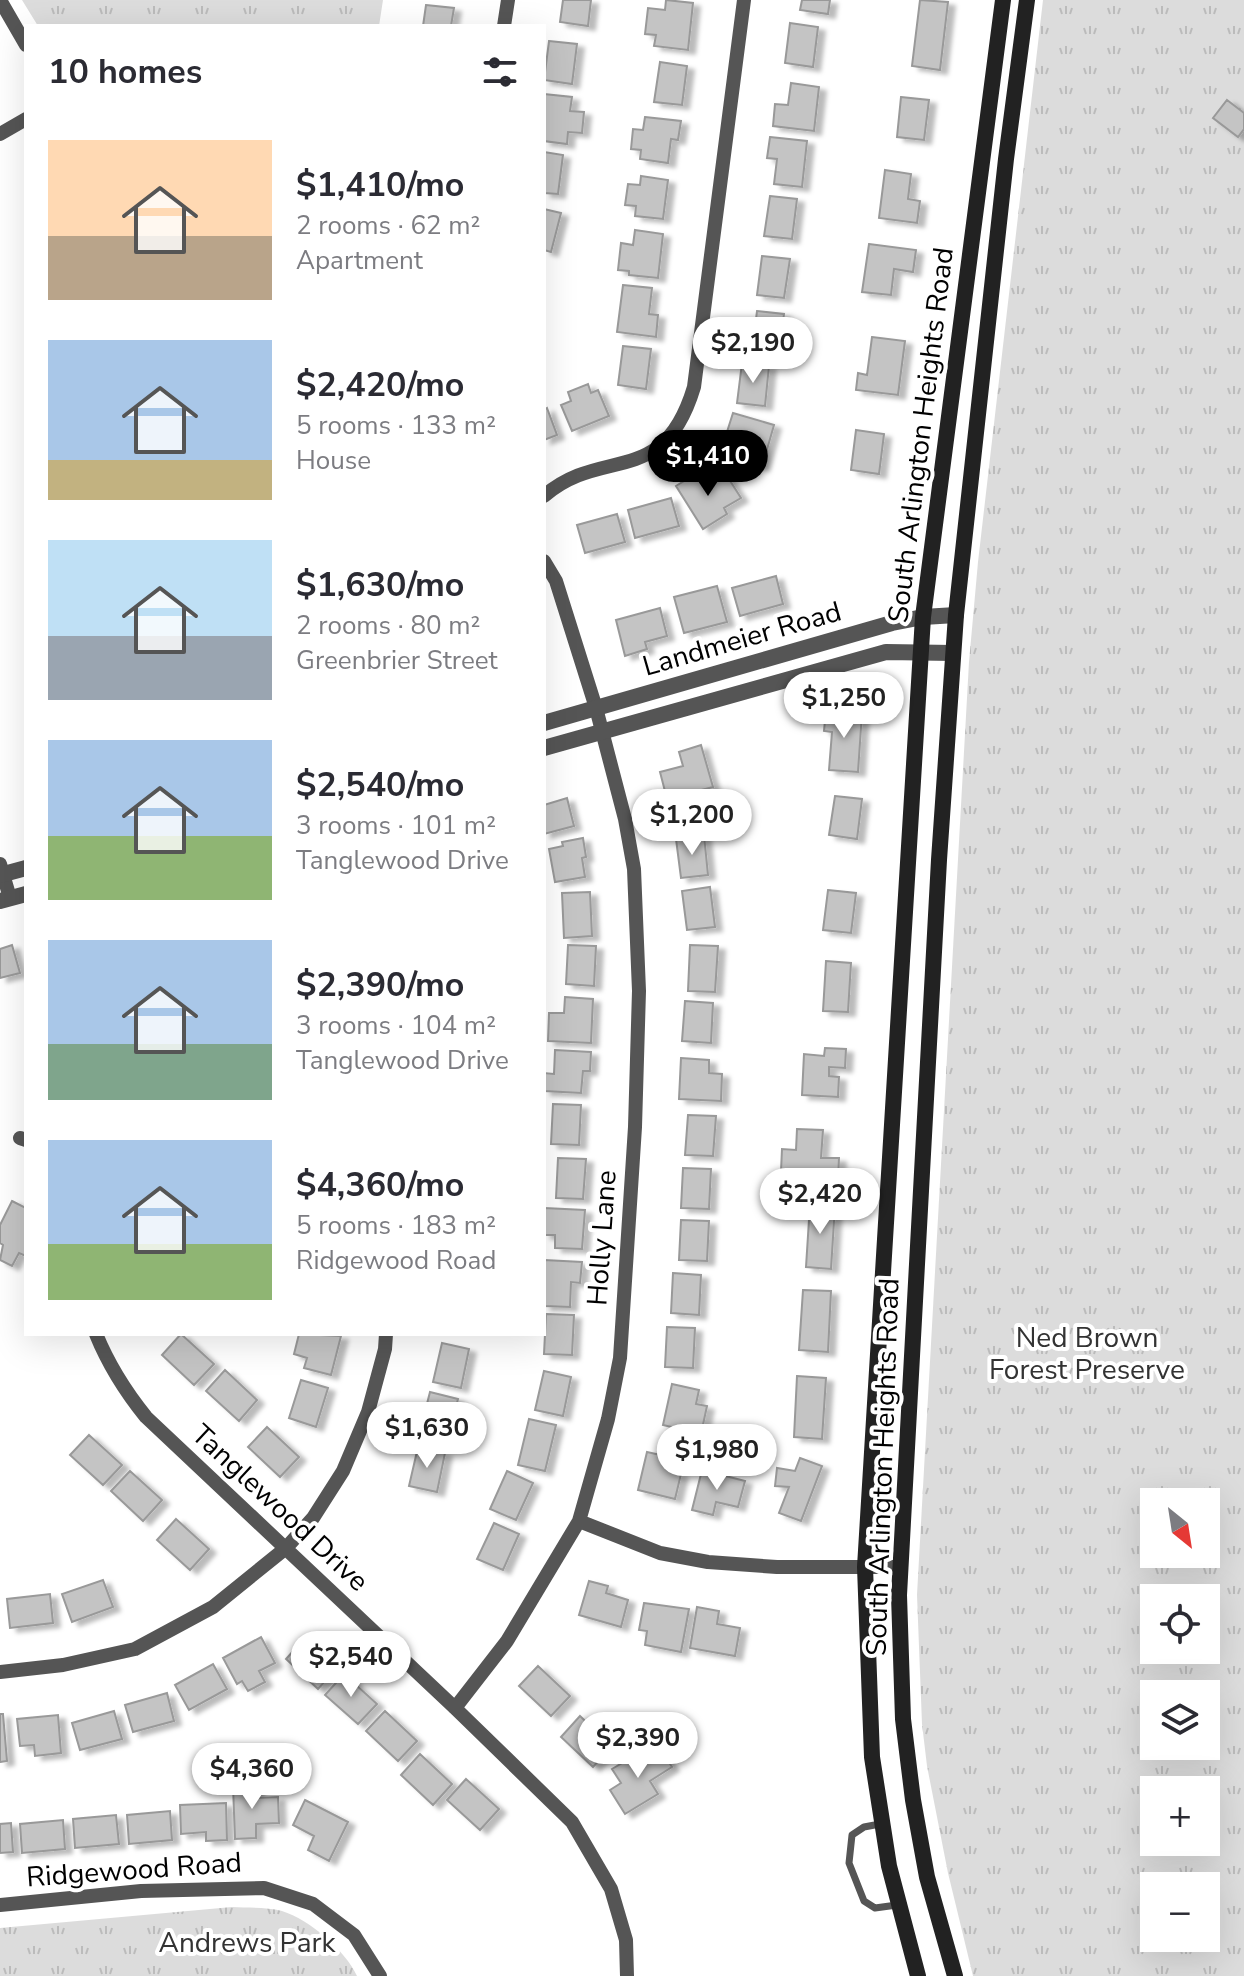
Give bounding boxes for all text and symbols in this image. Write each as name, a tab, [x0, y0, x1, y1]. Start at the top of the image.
text: 10 homes	[48, 49, 202, 95]
icon: filters	[478, 50, 522, 94]
text: $1,410/mo	[296, 162, 464, 208]
icon: home	[112, 172, 208, 268]
text: 2 rooms · 62 m²	[296, 208, 480, 243]
text: Apartment	[296, 243, 423, 278]
street label: South Arlington Heights Road	[879, 245, 963, 625]
pin: $2,190	[688, 317, 818, 385]
text: $2,190	[711, 325, 795, 360]
text: $2,420/mo	[296, 362, 464, 408]
icon: home	[112, 372, 208, 468]
text: 5 rooms · 133 m²	[296, 408, 496, 443]
pin: $1,410	[643, 430, 773, 498]
text: $1,410	[666, 438, 750, 473]
text: House	[296, 443, 371, 478]
text: $1,630/mo	[296, 562, 464, 608]
icon: home	[112, 572, 208, 668]
street label: Landmeier Road	[638, 592, 846, 686]
text: 2 rooms · 80 m²	[296, 608, 480, 643]
text: Greenbrier Street	[296, 643, 498, 678]
pin: $1,250	[779, 672, 909, 740]
text: $1,250	[802, 680, 886, 715]
text: $2,540/mo	[296, 762, 464, 808]
icon: home	[112, 772, 208, 868]
pin: $1,200	[627, 789, 757, 857]
text: $1,200	[650, 797, 734, 832]
text: 3 rooms · 101 m²	[296, 808, 496, 843]
text: Tanglewood Drive	[296, 843, 509, 878]
text: $2,390/mo	[296, 962, 464, 1008]
icon: home	[112, 972, 208, 1068]
text: 3 rooms · 104 m²	[296, 1008, 496, 1043]
text: Tanglewood Drive	[296, 1043, 509, 1078]
text: $4,360/mo	[296, 1162, 464, 1208]
pin: $2,420	[755, 1168, 885, 1236]
street label: Holly Lane	[578, 1169, 626, 1307]
icon: home	[112, 1172, 208, 1268]
text: $2,420	[778, 1176, 862, 1211]
text: 5 rooms · 183 m²	[296, 1208, 496, 1243]
text: Ridgewood Road	[296, 1243, 496, 1278]
street label: South Arlington Heights Road	[857, 1278, 909, 1656]
park label: Ned Brown Forest Preserve	[989, 1319, 1185, 1389]
pin: $1,630	[362, 1402, 492, 1470]
text: $1,630	[385, 1410, 469, 1445]
street label: Tanglewood Drive	[183, 1416, 377, 1600]
pin: $1,980	[652, 1424, 782, 1492]
text: $1,980	[675, 1432, 759, 1467]
north arrow	[1140, 1488, 1220, 1568]
map controls	[1140, 1488, 1220, 1952]
button: locate	[1140, 1584, 1220, 1664]
pin: $2,540	[286, 1631, 416, 1699]
text: $2,540	[309, 1639, 393, 1674]
button: layers	[1140, 1680, 1220, 1760]
pin: $2,390	[573, 1712, 703, 1780]
text: $2,390	[596, 1720, 680, 1755]
pin: $4,360	[187, 1743, 317, 1811]
text: $4,360	[210, 1751, 294, 1786]
button: +	[1140, 1776, 1220, 1856]
street label: Ridgewood Road	[25, 1844, 243, 1896]
button: −	[1140, 1872, 1220, 1952]
park label: Andrews Park	[158, 1924, 337, 1962]

